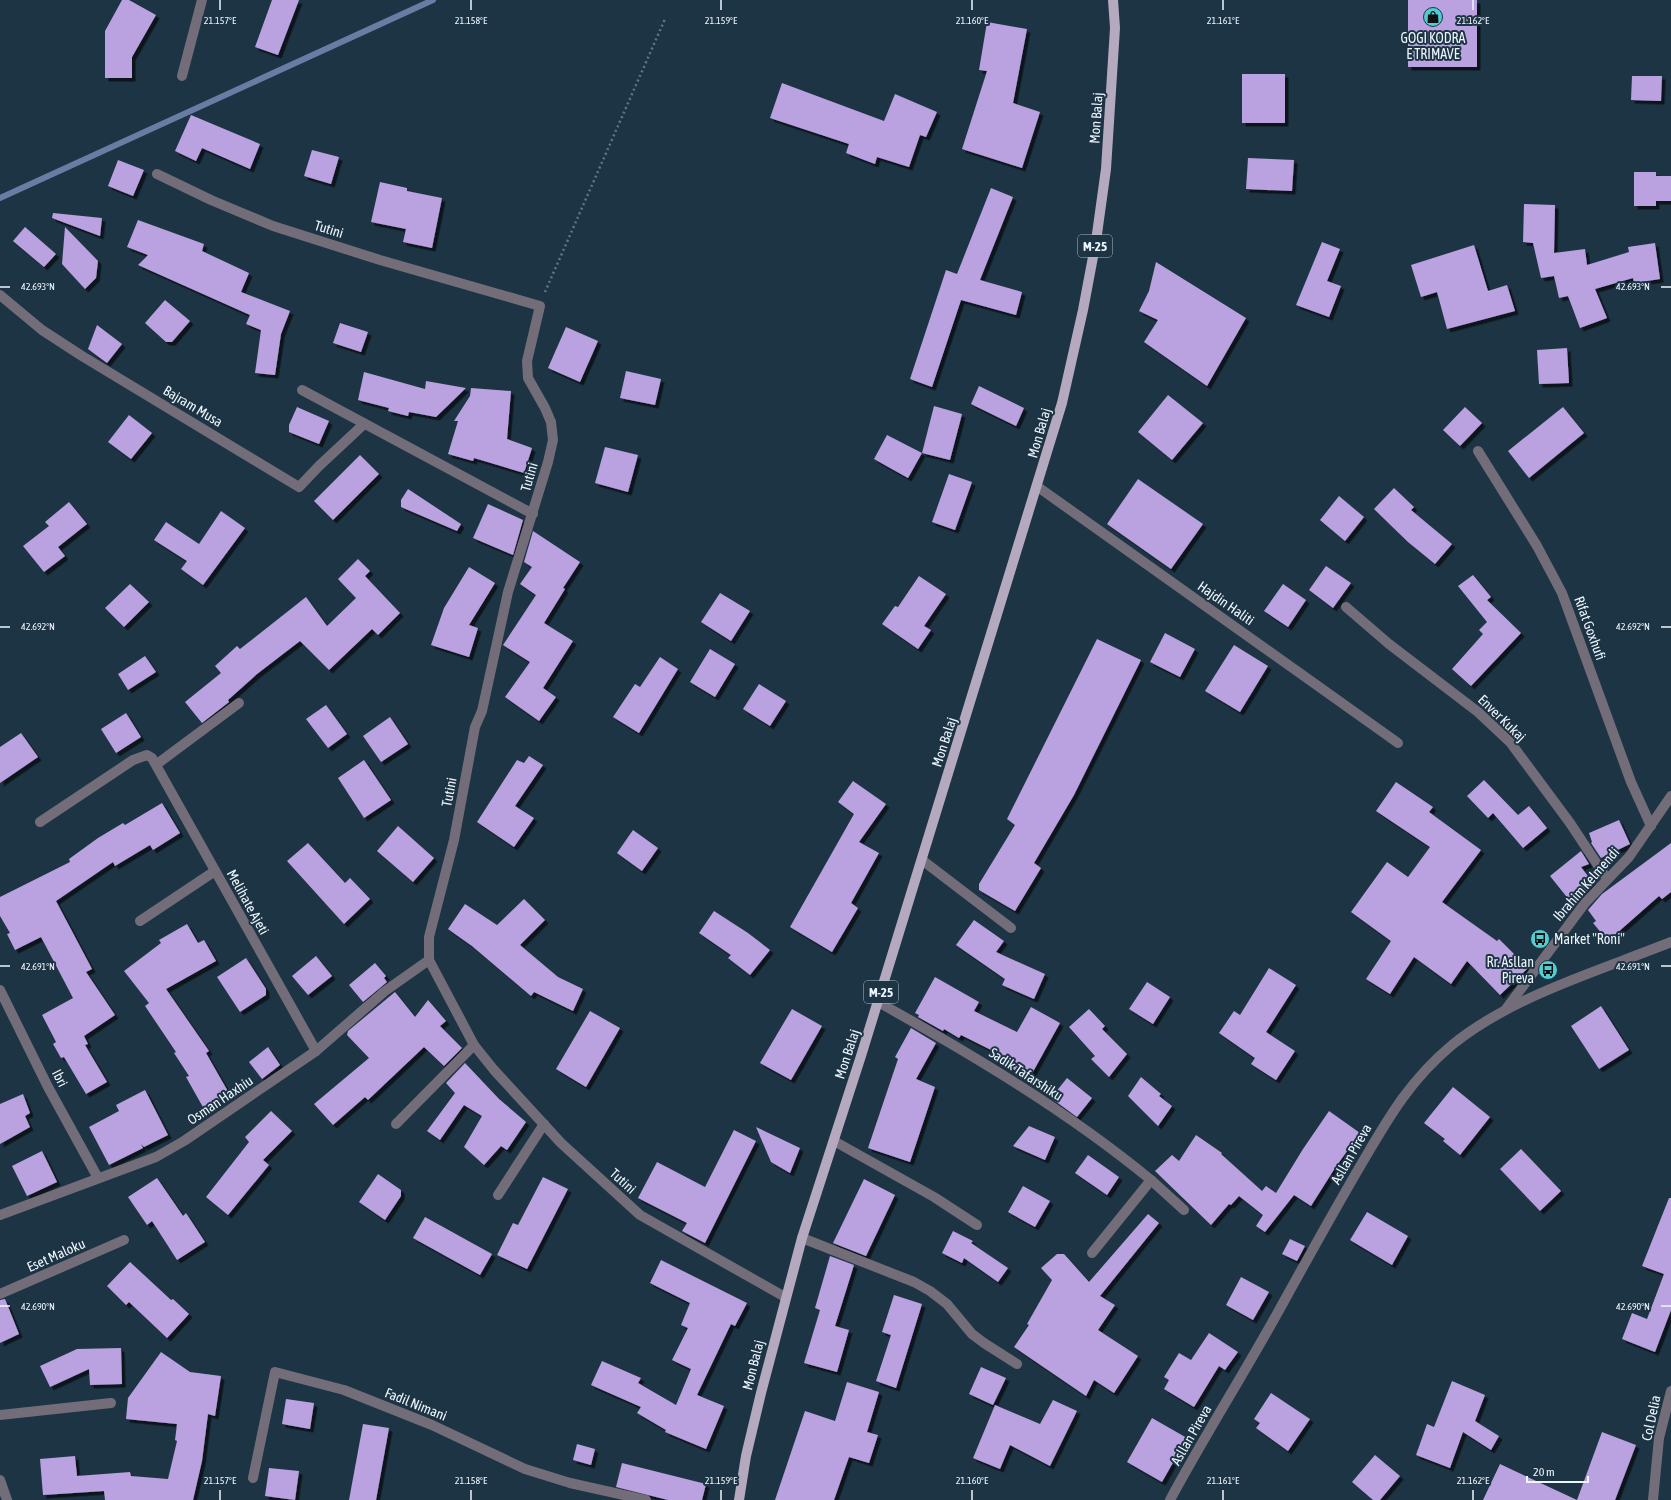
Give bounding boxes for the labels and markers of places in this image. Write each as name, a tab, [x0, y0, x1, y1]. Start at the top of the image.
shop icon: GOGI KODRA E TRIMAVE	[1422, 6, 1444, 28]
place label: GOGI KODRA E TRIMAVE	[1401, 30, 1466, 62]
bus stop icon: Market "Roni"	[1529, 928, 1551, 950]
place label: Market "Roni"	[1554, 931, 1625, 947]
place label: Rr. Asllan Pireva	[1486, 954, 1534, 986]
bus stop icon: Rr. Asllan Pireva	[1537, 959, 1559, 981]

